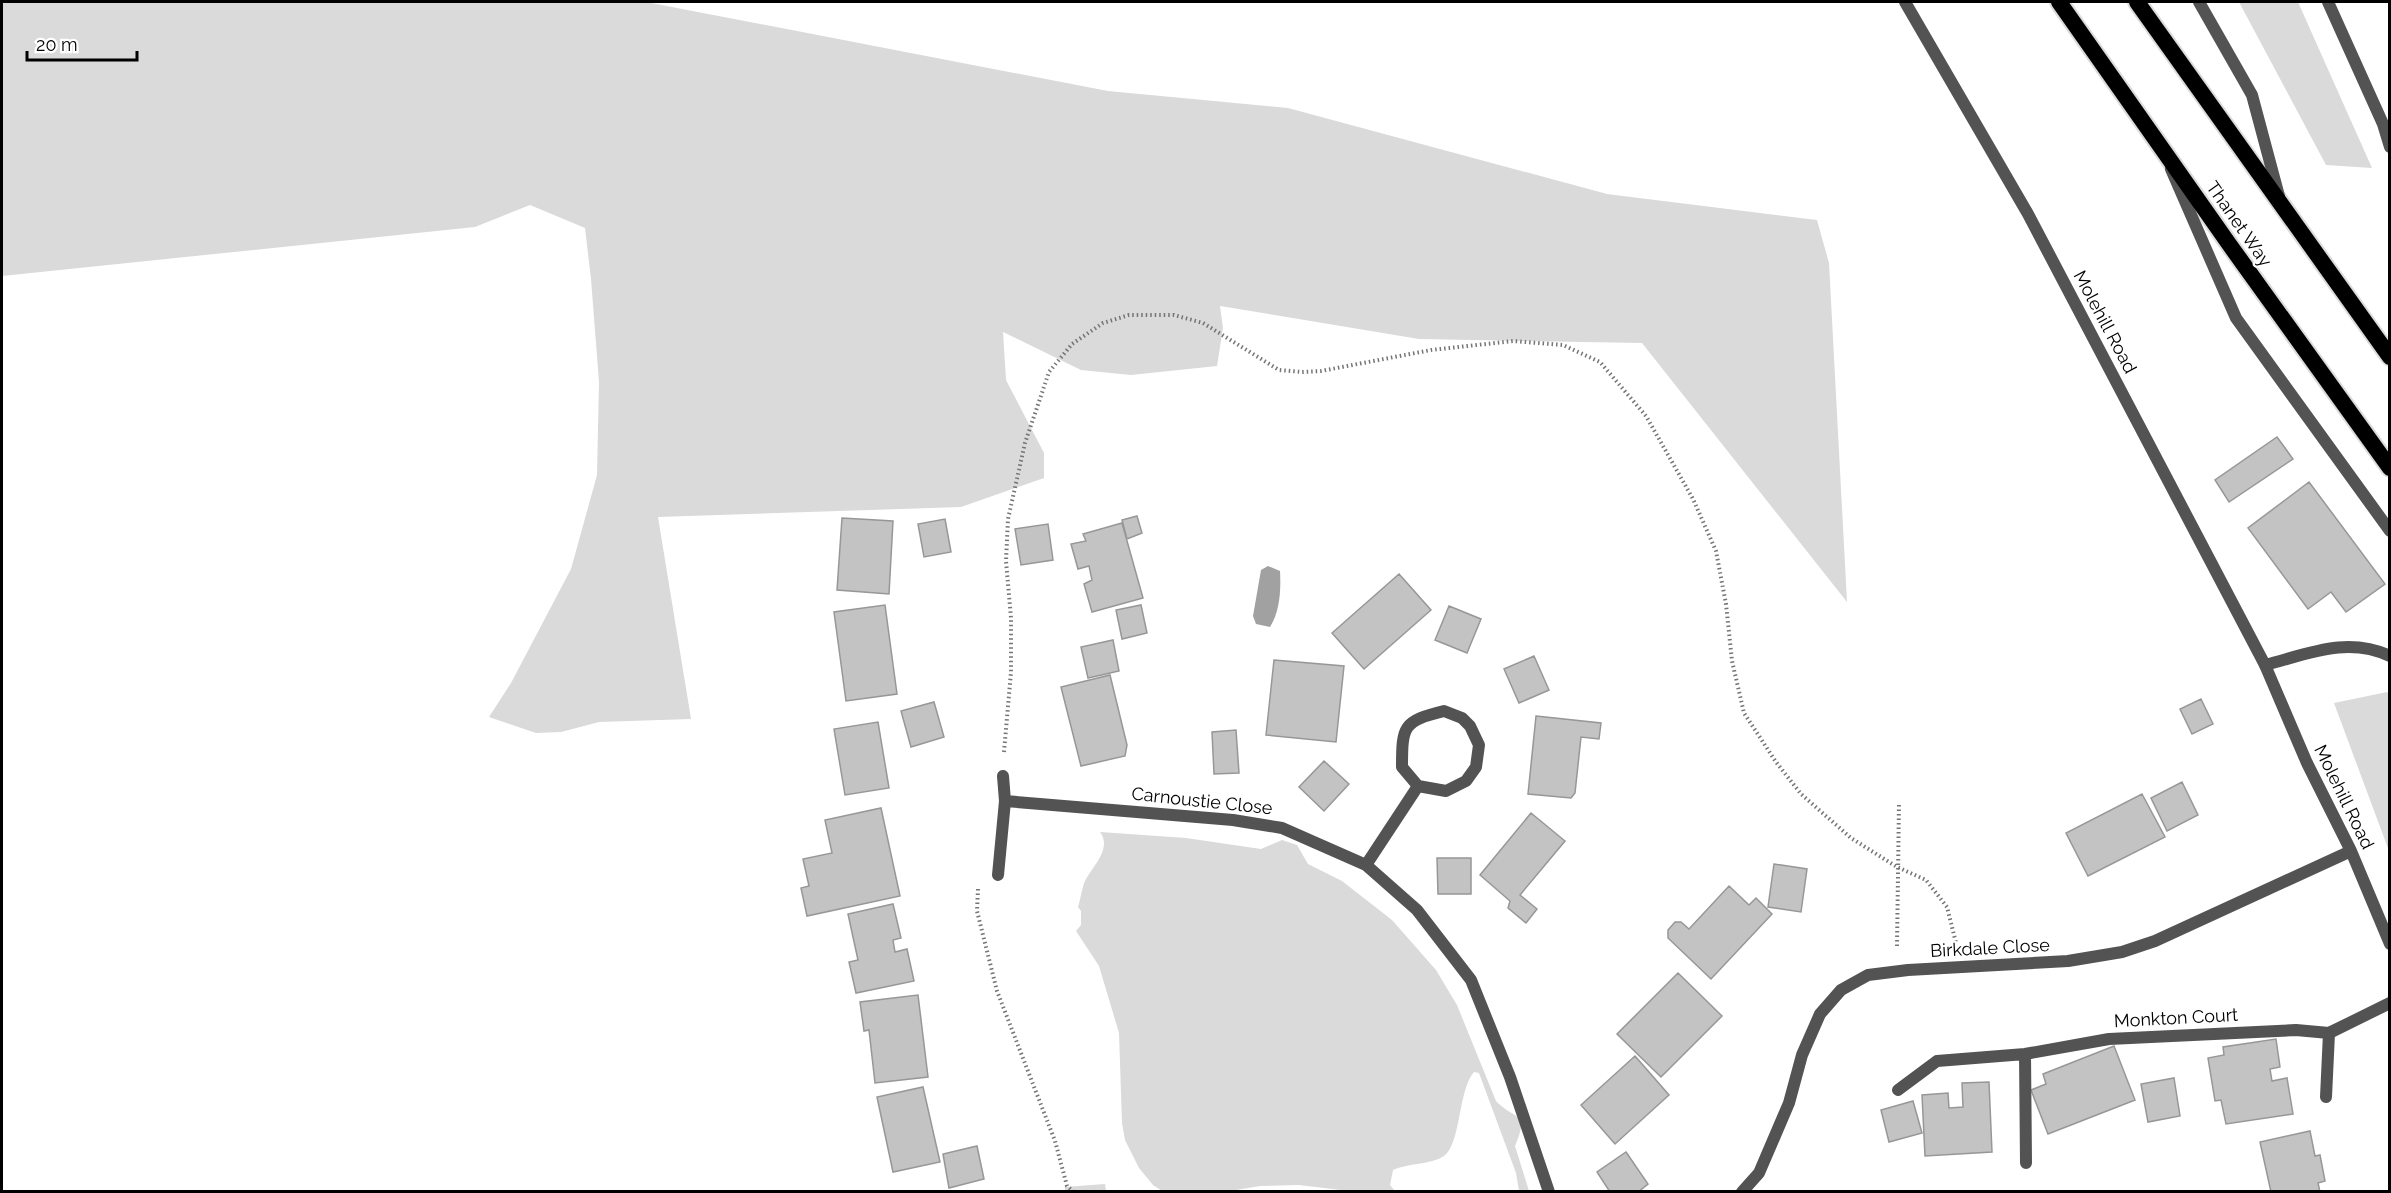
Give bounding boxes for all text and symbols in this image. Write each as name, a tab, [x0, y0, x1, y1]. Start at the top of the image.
scale bar	[27, 24, 136, 62]
text: 20 m	[36, 34, 78, 55]
street label: Thanet Way	[2202, 177, 2277, 271]
street label: Molehill Road	[2070, 267, 2141, 377]
street label: Molehill Road	[2310, 741, 2379, 852]
street label: Carnoustie Close	[1131, 783, 1274, 818]
street label: Birkdale Close	[1930, 934, 2051, 961]
street label: Monkton Court	[2113, 1004, 2239, 1031]

